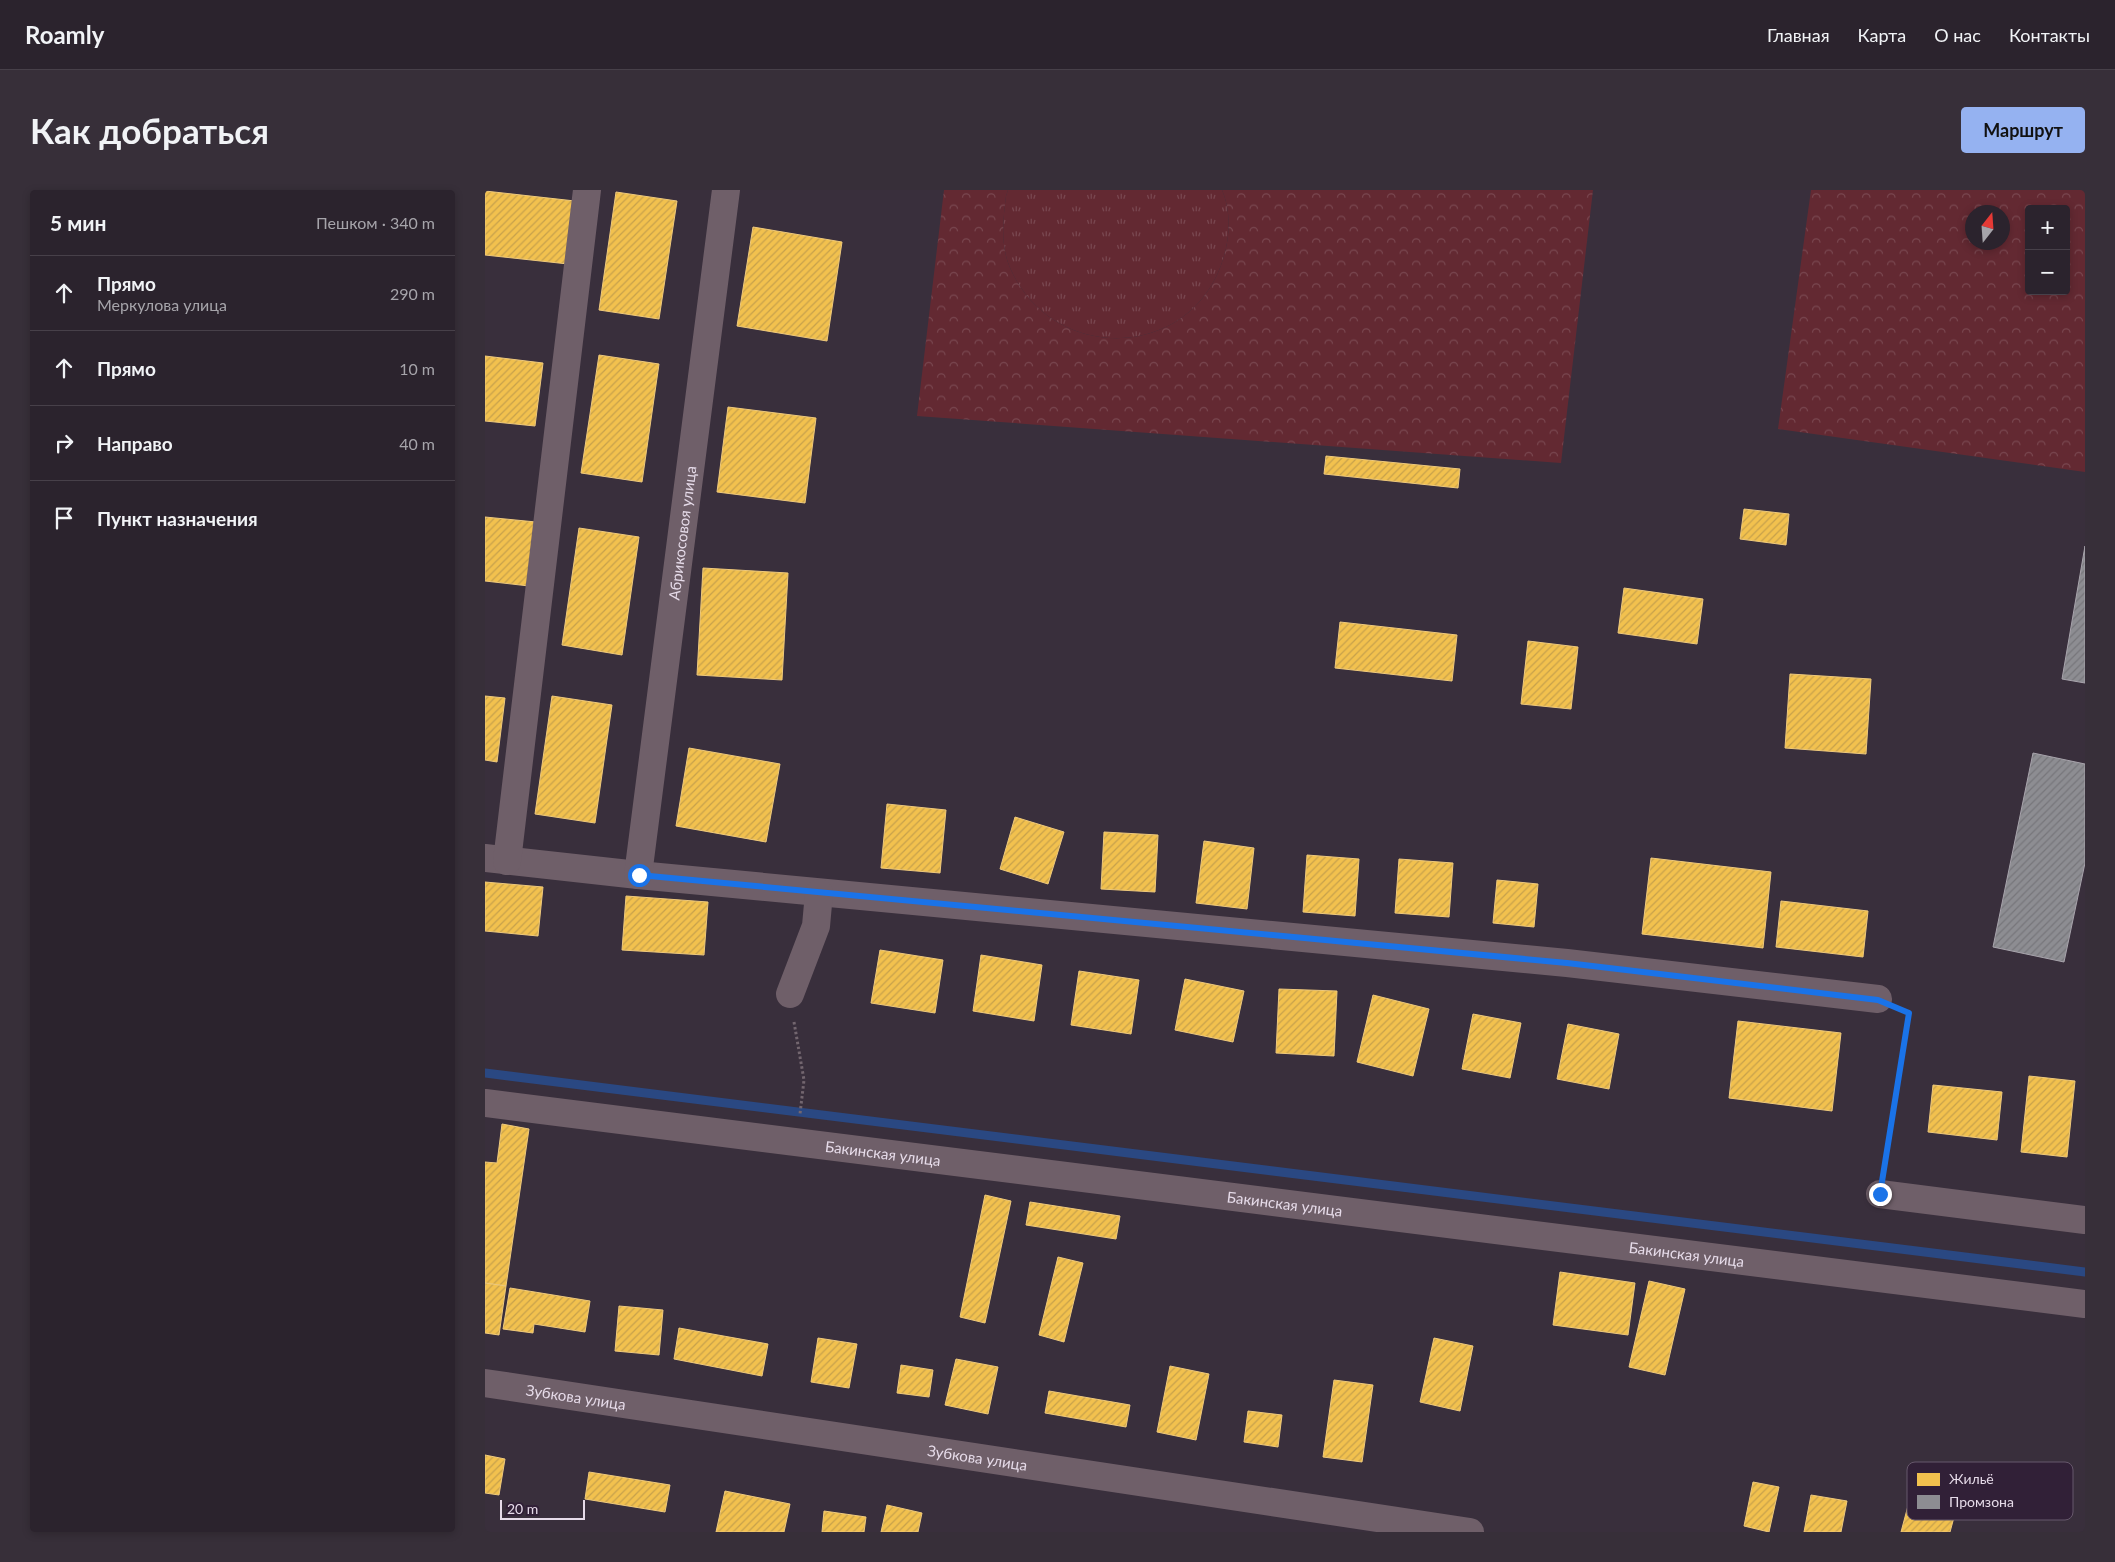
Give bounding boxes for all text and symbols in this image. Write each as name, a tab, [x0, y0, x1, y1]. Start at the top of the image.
text: Roamly	[25, 20, 104, 49]
text: Главная	[1767, 24, 1830, 46]
text: Карта	[1858, 24, 1906, 46]
text: О нас	[1934, 24, 1981, 46]
text: Контакты	[2009, 24, 2090, 46]
button: Маршрут	[1961, 107, 2085, 153]
text: Как добраться	[30, 109, 269, 151]
north arrow	[1965, 205, 2010, 250]
map controls	[2025, 205, 2070, 295]
button: +	[2025, 205, 2070, 250]
text: 5 мин	[50, 210, 107, 235]
text: Пешком · 340 m	[316, 213, 435, 232]
button: −	[2025, 250, 2070, 295]
text: Прямо	[97, 272, 156, 295]
icon: ahead	[50, 279, 78, 307]
text: 290 m	[390, 284, 435, 303]
text: Меркулова улица	[97, 295, 227, 314]
icon: ahead	[50, 354, 78, 382]
text: Прямо	[97, 357, 156, 380]
text: 10 m	[399, 359, 435, 378]
icon: right	[50, 429, 78, 457]
text: Направо	[97, 432, 173, 455]
text: 40 m	[399, 434, 435, 453]
street label: Абрикосовоя улица	[664, 465, 700, 601]
icon: arrive	[50, 504, 78, 532]
text: Пункт назначения	[97, 507, 258, 530]
route start	[628, 864, 651, 887]
street label: Бакинская улица	[824, 1137, 942, 1169]
route end	[1869, 1183, 1892, 1206]
street label: Бакинская улица	[1226, 1187, 1344, 1220]
street label: Бакинская улица	[1628, 1238, 1745, 1270]
street label: Зубкова улица	[525, 1380, 627, 1413]
street label: Зубкова улица	[926, 1441, 1029, 1474]
legend	[1907, 1462, 2073, 1520]
text: Жильё	[1949, 1470, 1994, 1487]
text: Промзона	[1949, 1493, 2014, 1510]
scale bar	[500, 1497, 585, 1520]
text: 20 m	[507, 1500, 538, 1517]

